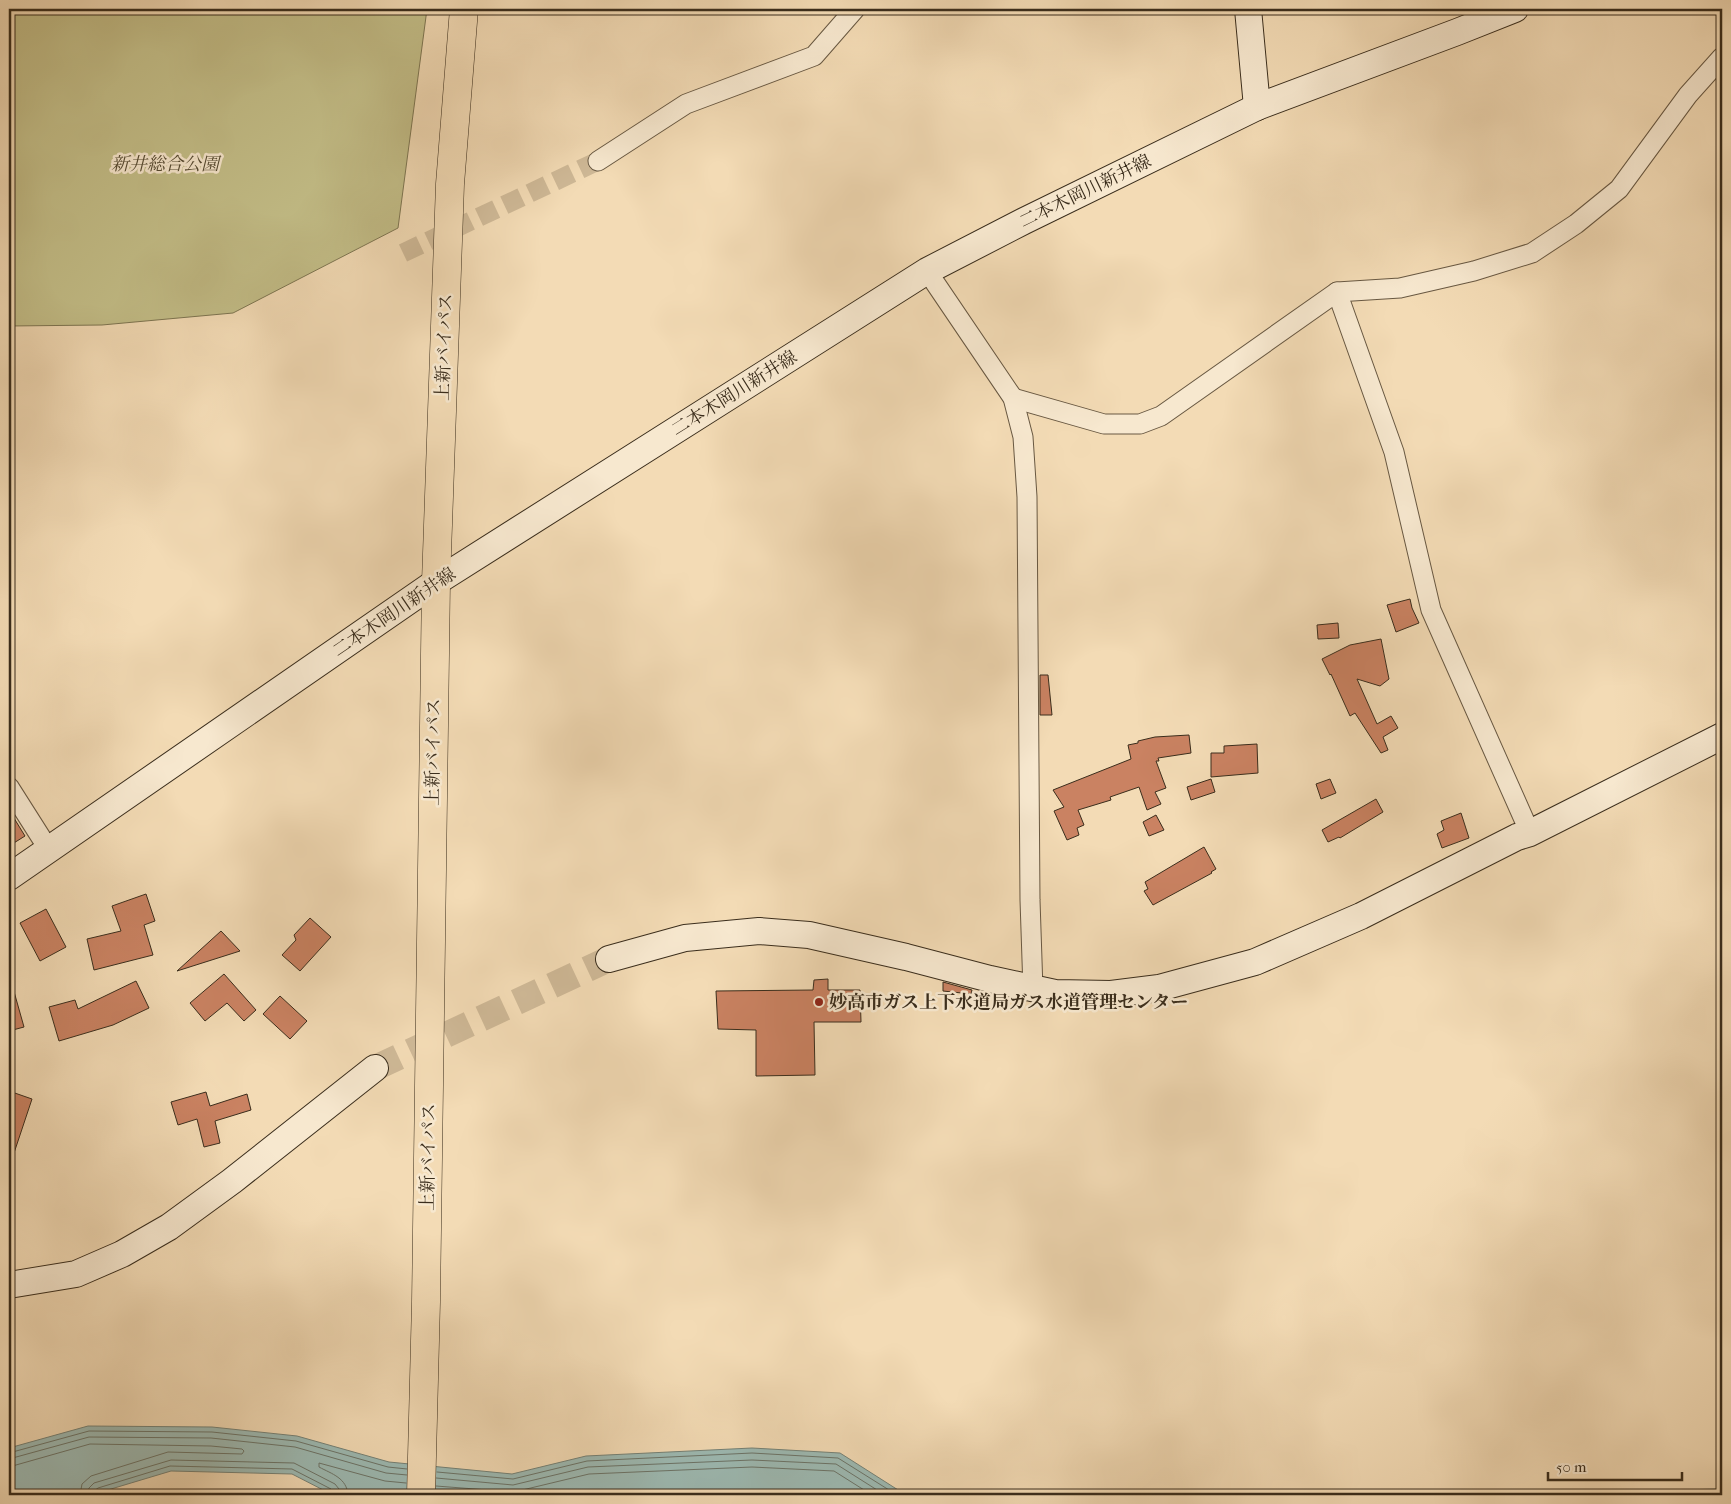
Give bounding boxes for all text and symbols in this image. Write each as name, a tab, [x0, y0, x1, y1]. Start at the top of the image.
street label: 二本木岡川新井線	[1016, 150, 1155, 232]
park label: 新井総合公園	[111, 154, 222, 175]
street label: 上新バイパス	[432, 293, 457, 401]
street label: 二本木岡川新井線	[668, 346, 801, 440]
street label: 二本木岡川新井線	[329, 563, 460, 661]
street label: 上新バイパス	[422, 698, 445, 806]
place label: 妙高市ガス上下水道局ガス水道管理センター	[829, 992, 1188, 1013]
marker: 妙高市ガス上下水道局ガス水道管理センター	[813, 996, 825, 1008]
street label: 上新バイパス	[417, 1103, 440, 1211]
scale bar	[1548, 1449, 1682, 1481]
text: 50 m	[1556, 1458, 1587, 1476]

